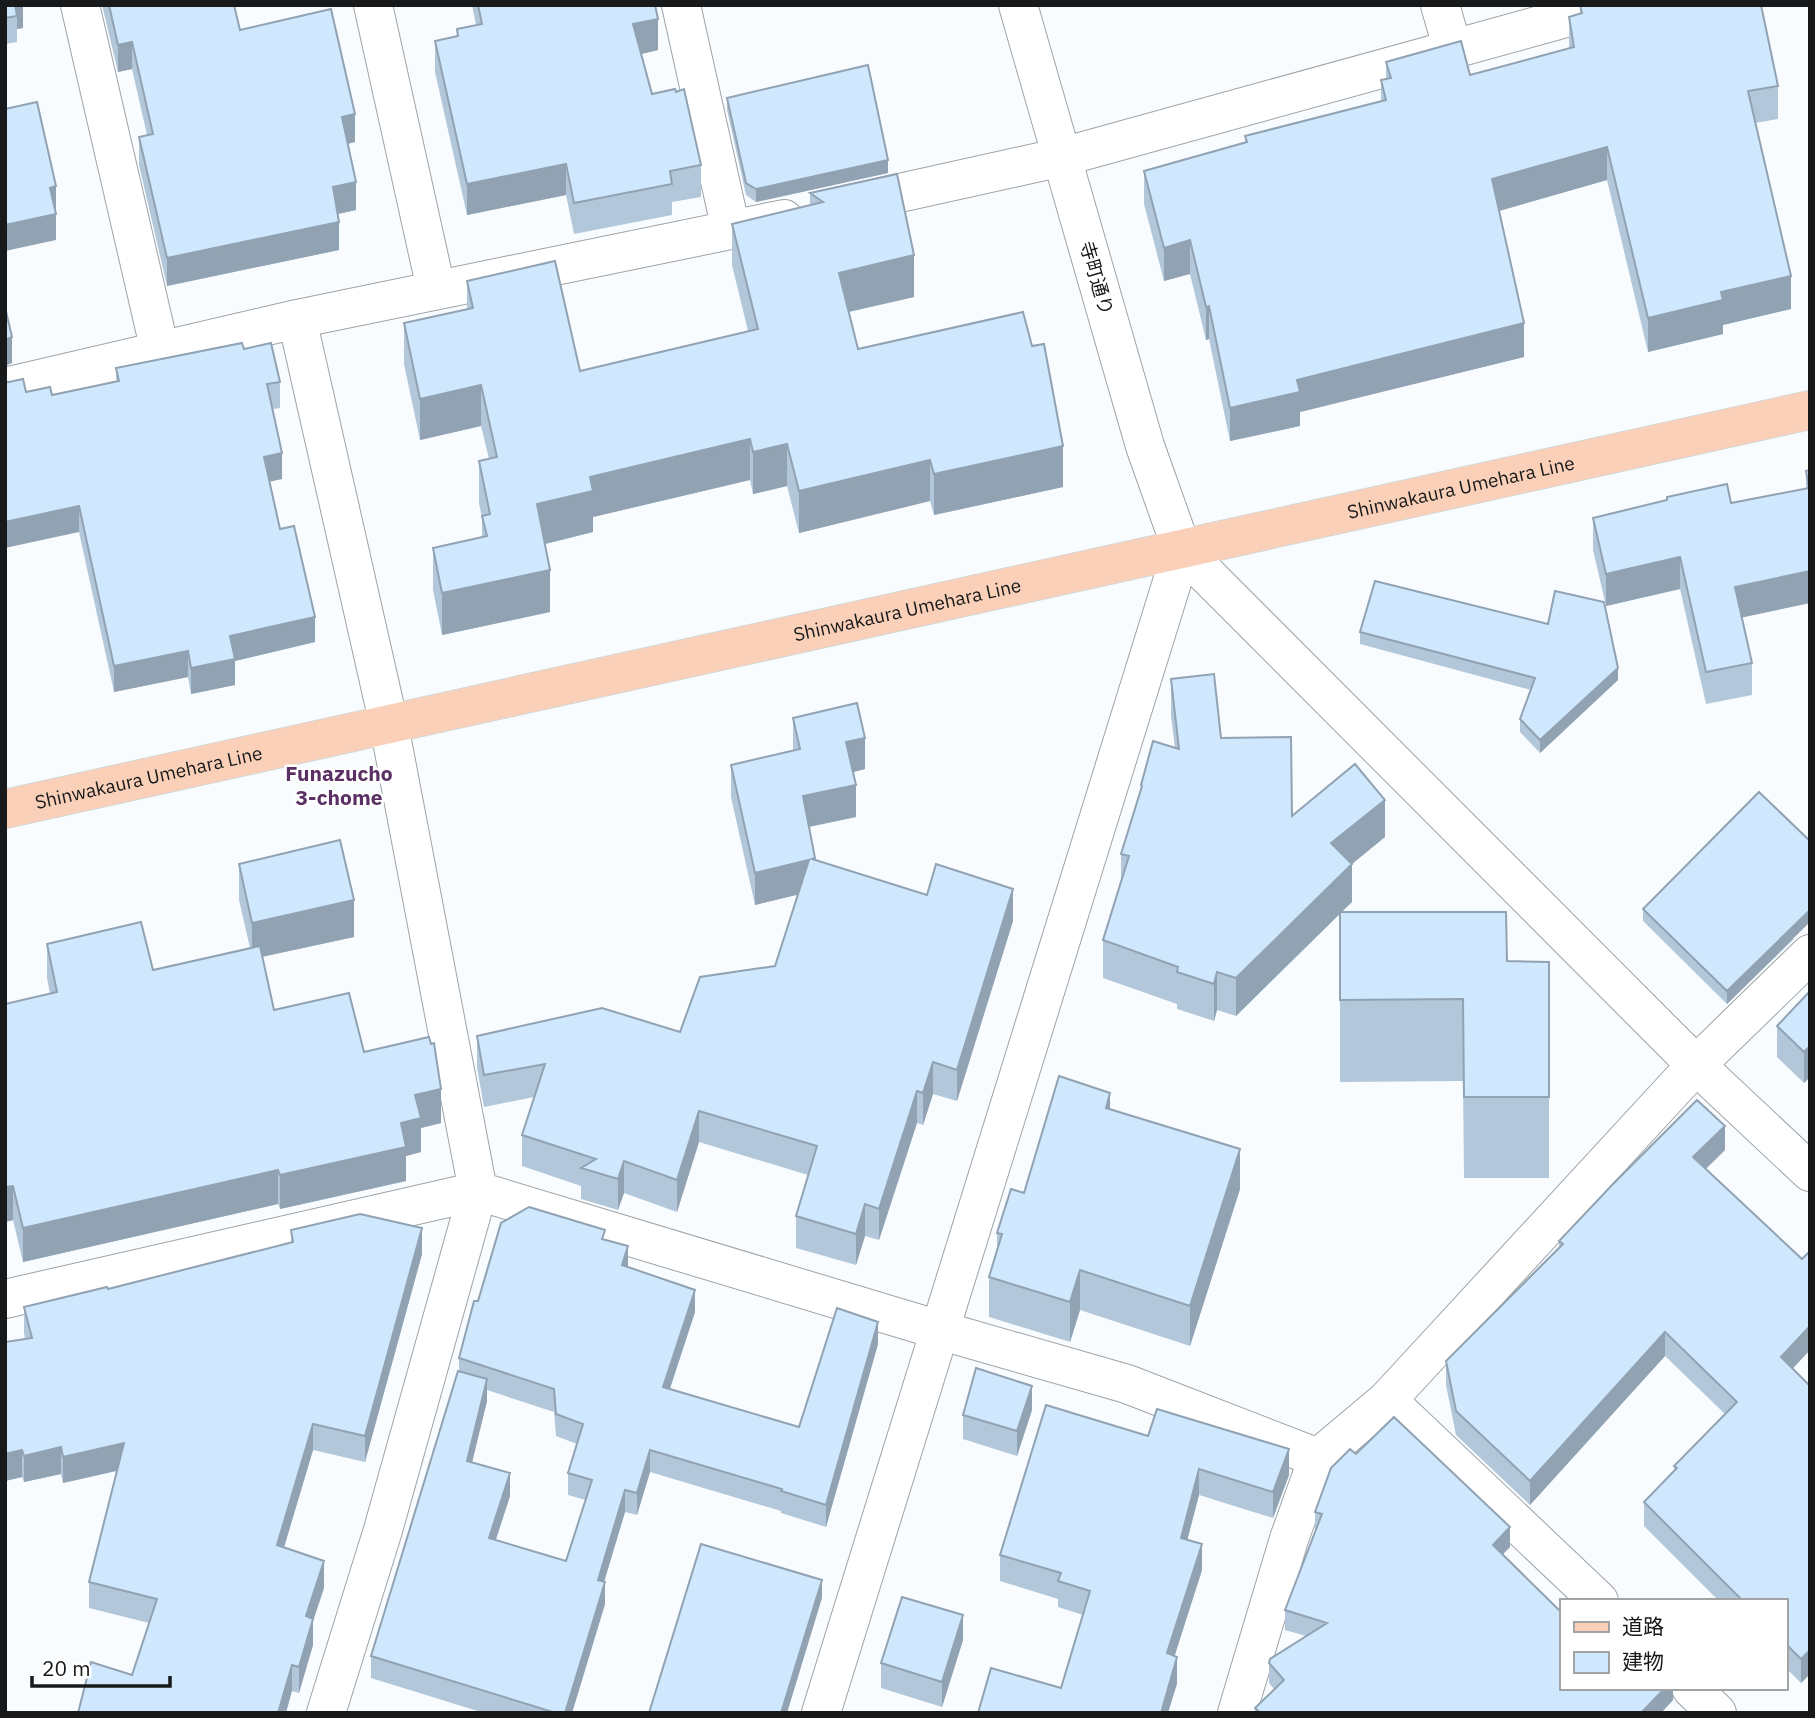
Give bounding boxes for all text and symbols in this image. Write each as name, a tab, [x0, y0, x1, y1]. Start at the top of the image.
street label: 寺町通り	[1075, 238, 1119, 318]
street label: Shinwakaura Umehara Line	[1345, 450, 1577, 524]
street label: Shinwakaura Umehara Line	[791, 573, 1023, 646]
street label: Shinwakaura Umehara Line	[33, 740, 265, 814]
district label: Funazucho 3-chome	[285, 759, 393, 811]
legend	[1560, 1599, 1787, 1690]
text: 道路	[1622, 1612, 1664, 1640]
scale bar	[32, 1644, 170, 1688]
text: 建物	[1622, 1647, 1664, 1675]
text: 20 m	[42, 1654, 91, 1682]

